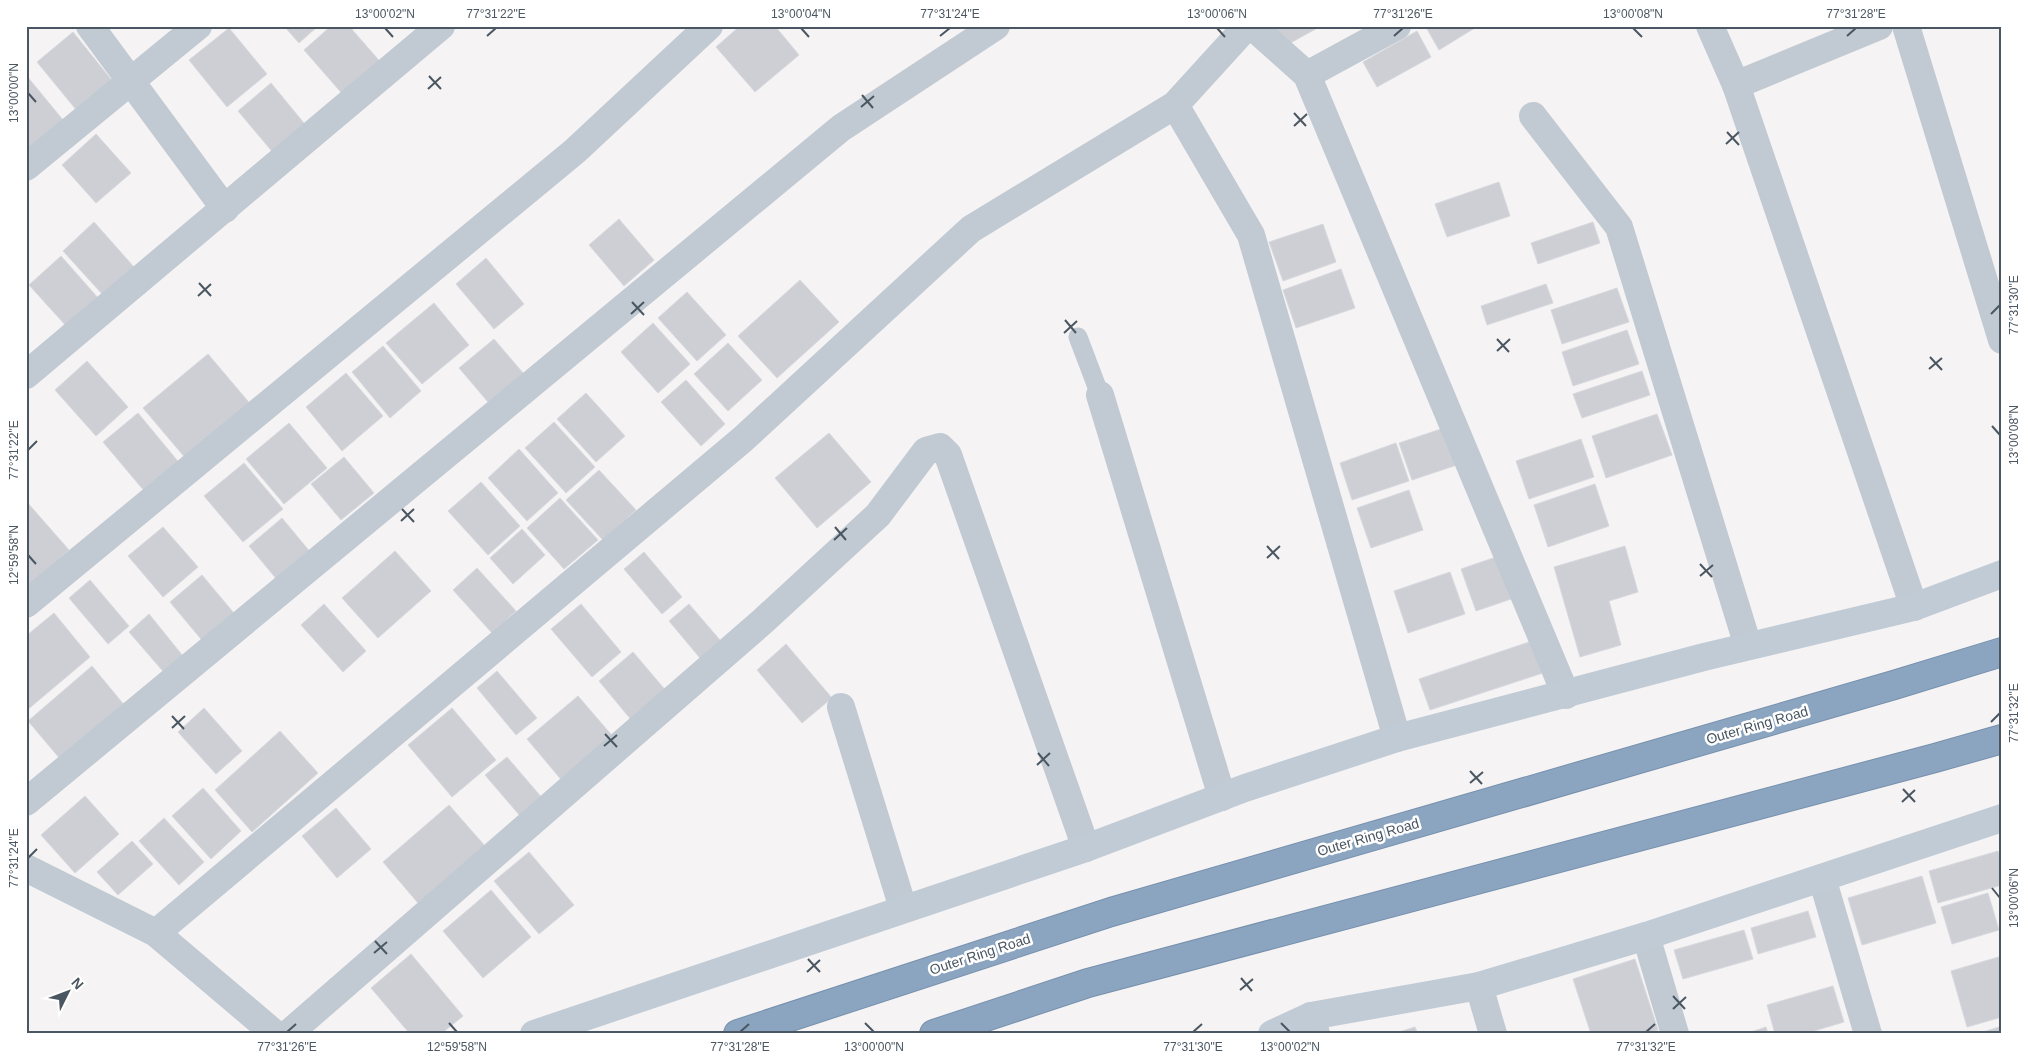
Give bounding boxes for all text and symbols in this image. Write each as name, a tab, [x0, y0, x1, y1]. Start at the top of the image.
text: 13°00'02"N	[355, 7, 415, 21]
text: 77°31'22"E	[466, 7, 526, 21]
text: 13°00'04"N	[771, 7, 831, 21]
text: 77°31'24"E	[920, 7, 980, 21]
text: 13°00'06"N	[1187, 7, 1247, 21]
text: 77°31'26"E	[1373, 7, 1433, 21]
text: 13°00'08"N	[1603, 7, 1663, 21]
text: 77°31'28"E	[1826, 7, 1886, 21]
text: 13°00'00"N	[7, 63, 21, 123]
text: 77°31'30"E	[2007, 275, 2021, 335]
text: 13°00'08"N	[2007, 405, 2021, 465]
text: 77°31'22"E	[7, 420, 21, 480]
text: 12°59'58"N	[7, 525, 21, 585]
text: 77°31'32"E	[2007, 683, 2021, 743]
street label: Outer Ring Road	[1704, 703, 1810, 747]
street label: Outer Ring Road	[1315, 815, 1421, 859]
text: 77°31'24"E	[7, 828, 21, 888]
text: 13°00'06"N	[2007, 868, 2021, 928]
street label: Outer Ring Road	[928, 930, 1032, 978]
north arrow	[42, 968, 92, 1018]
text: N	[68, 974, 87, 992]
text: 77°31'26"E	[257, 1040, 317, 1054]
text: 12°59'58"N	[427, 1040, 487, 1054]
text: 77°31'28"E	[710, 1040, 770, 1054]
text: 13°00'00"N	[844, 1040, 904, 1054]
text: 77°31'30"E	[1163, 1040, 1223, 1054]
text: 13°00'02"N	[1260, 1040, 1320, 1054]
text: 77°31'32"E	[1616, 1040, 1676, 1054]

